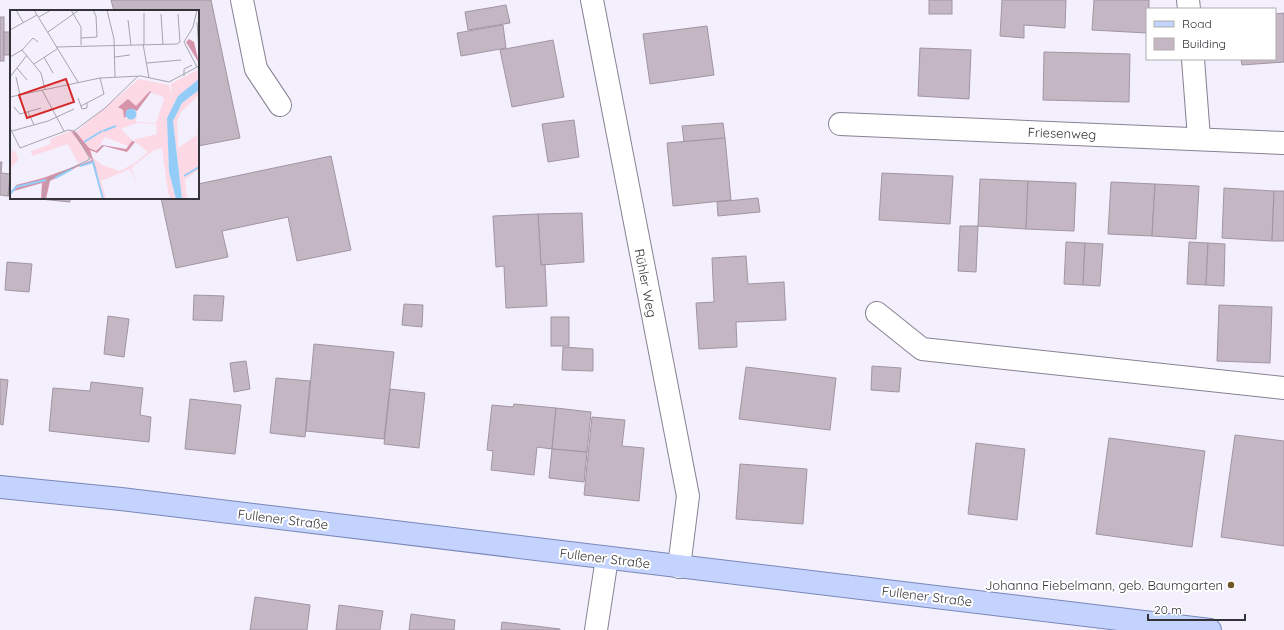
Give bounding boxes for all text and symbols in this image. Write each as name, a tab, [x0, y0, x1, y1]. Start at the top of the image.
legend	[1146, 8, 1276, 60]
inset map	[10, 10, 199, 199]
text: Road	[1182, 16, 1212, 31]
text: Building	[1182, 36, 1226, 51]
street label: Friesenweg	[1027, 124, 1097, 142]
street label: Rühler Weg	[631, 247, 661, 319]
street label: Fullener Straße	[237, 506, 329, 532]
street label: Fullener Straße	[559, 545, 651, 571]
place label: Johanna Fiebelmann, geb. Baumgarten	[985, 577, 1223, 593]
marker: Johanna Fiebelmann, geb. Baumgarten	[1226, 580, 1236, 590]
street label: Fullener Straße	[881, 583, 973, 609]
scale bar	[1148, 596, 1245, 622]
text: 20 m	[1154, 602, 1182, 617]

